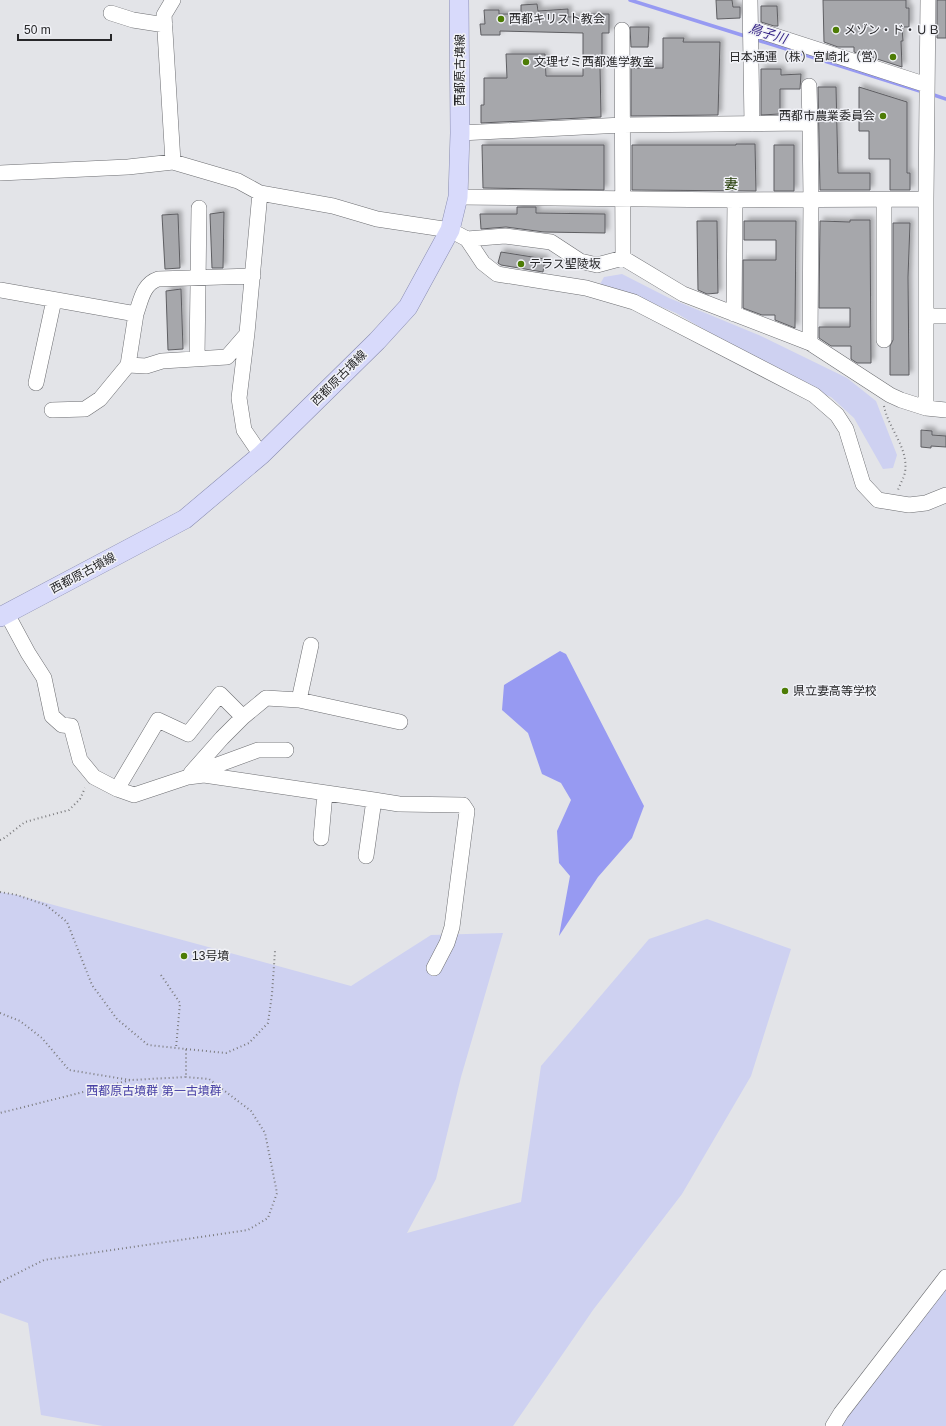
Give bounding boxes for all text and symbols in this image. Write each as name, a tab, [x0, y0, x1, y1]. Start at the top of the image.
place label: 西都キリスト教会	[509, 12, 605, 26]
marker: 西都キリスト教会	[496, 14, 506, 24]
scale bar	[18, 16, 111, 42]
water label: 鳥子川	[747, 21, 791, 47]
text: 50 m	[24, 23, 51, 37]
place label: メゾン・ド・ＵＢ	[844, 23, 940, 37]
marker: メゾン・ド・ＵＢ	[831, 25, 841, 35]
street label: 西都原古墳線	[453, 34, 467, 106]
place label: 日本通運（株）宮崎北（営）	[729, 50, 885, 64]
marker: 日本通運（株）宮崎北（営）	[888, 52, 898, 62]
place label: 文理ゼミ西都進学教室	[534, 55, 654, 69]
marker: 文理ゼミ西都進学教室	[521, 57, 531, 67]
place label: 西都市農業委員会	[779, 109, 875, 123]
marker: 西都市農業委員会	[878, 111, 888, 121]
district label: 妻	[724, 176, 738, 192]
place label: テラス聖陵坂	[529, 257, 601, 271]
marker: テラス聖陵坂	[516, 259, 526, 269]
street label: 西都原古墳線	[309, 348, 369, 408]
street label: 西都原古墳線	[48, 550, 118, 596]
place label: 県立妻高等学校	[793, 684, 877, 698]
marker: 県立妻高等学校	[780, 686, 790, 696]
place label: 13号墳	[192, 949, 229, 963]
marker: 13号墳	[179, 951, 189, 961]
park label: 西都原古墳群 第一古墳群	[86, 1084, 222, 1098]

